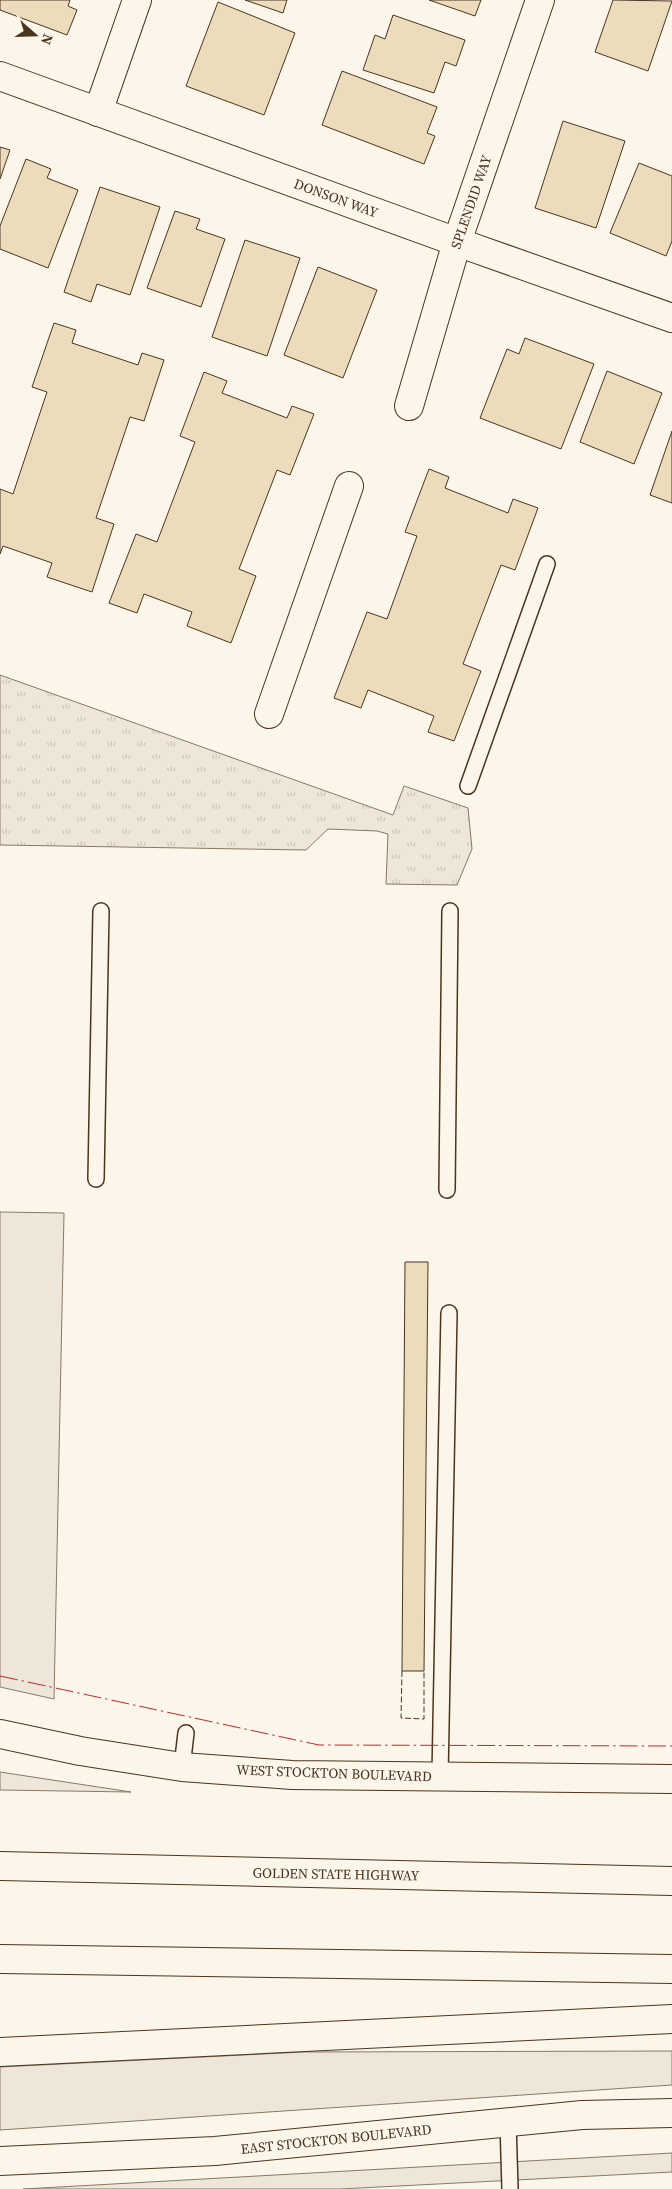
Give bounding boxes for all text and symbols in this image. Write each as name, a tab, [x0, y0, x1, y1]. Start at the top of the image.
north arrow	[10, 10, 60, 60]
text: N	[36, 31, 58, 48]
street label: SPLENDID WAY	[446, 152, 496, 252]
street label: DONSON WAY	[291, 173, 381, 223]
street label: WEST STOCKTON BOULEVARD	[236, 1760, 432, 1786]
street label: GOLDEN STATE HIGHWAY	[252, 1863, 420, 1885]
street label: EAST STOCKTON BOULEVARD	[240, 2119, 432, 2159]

